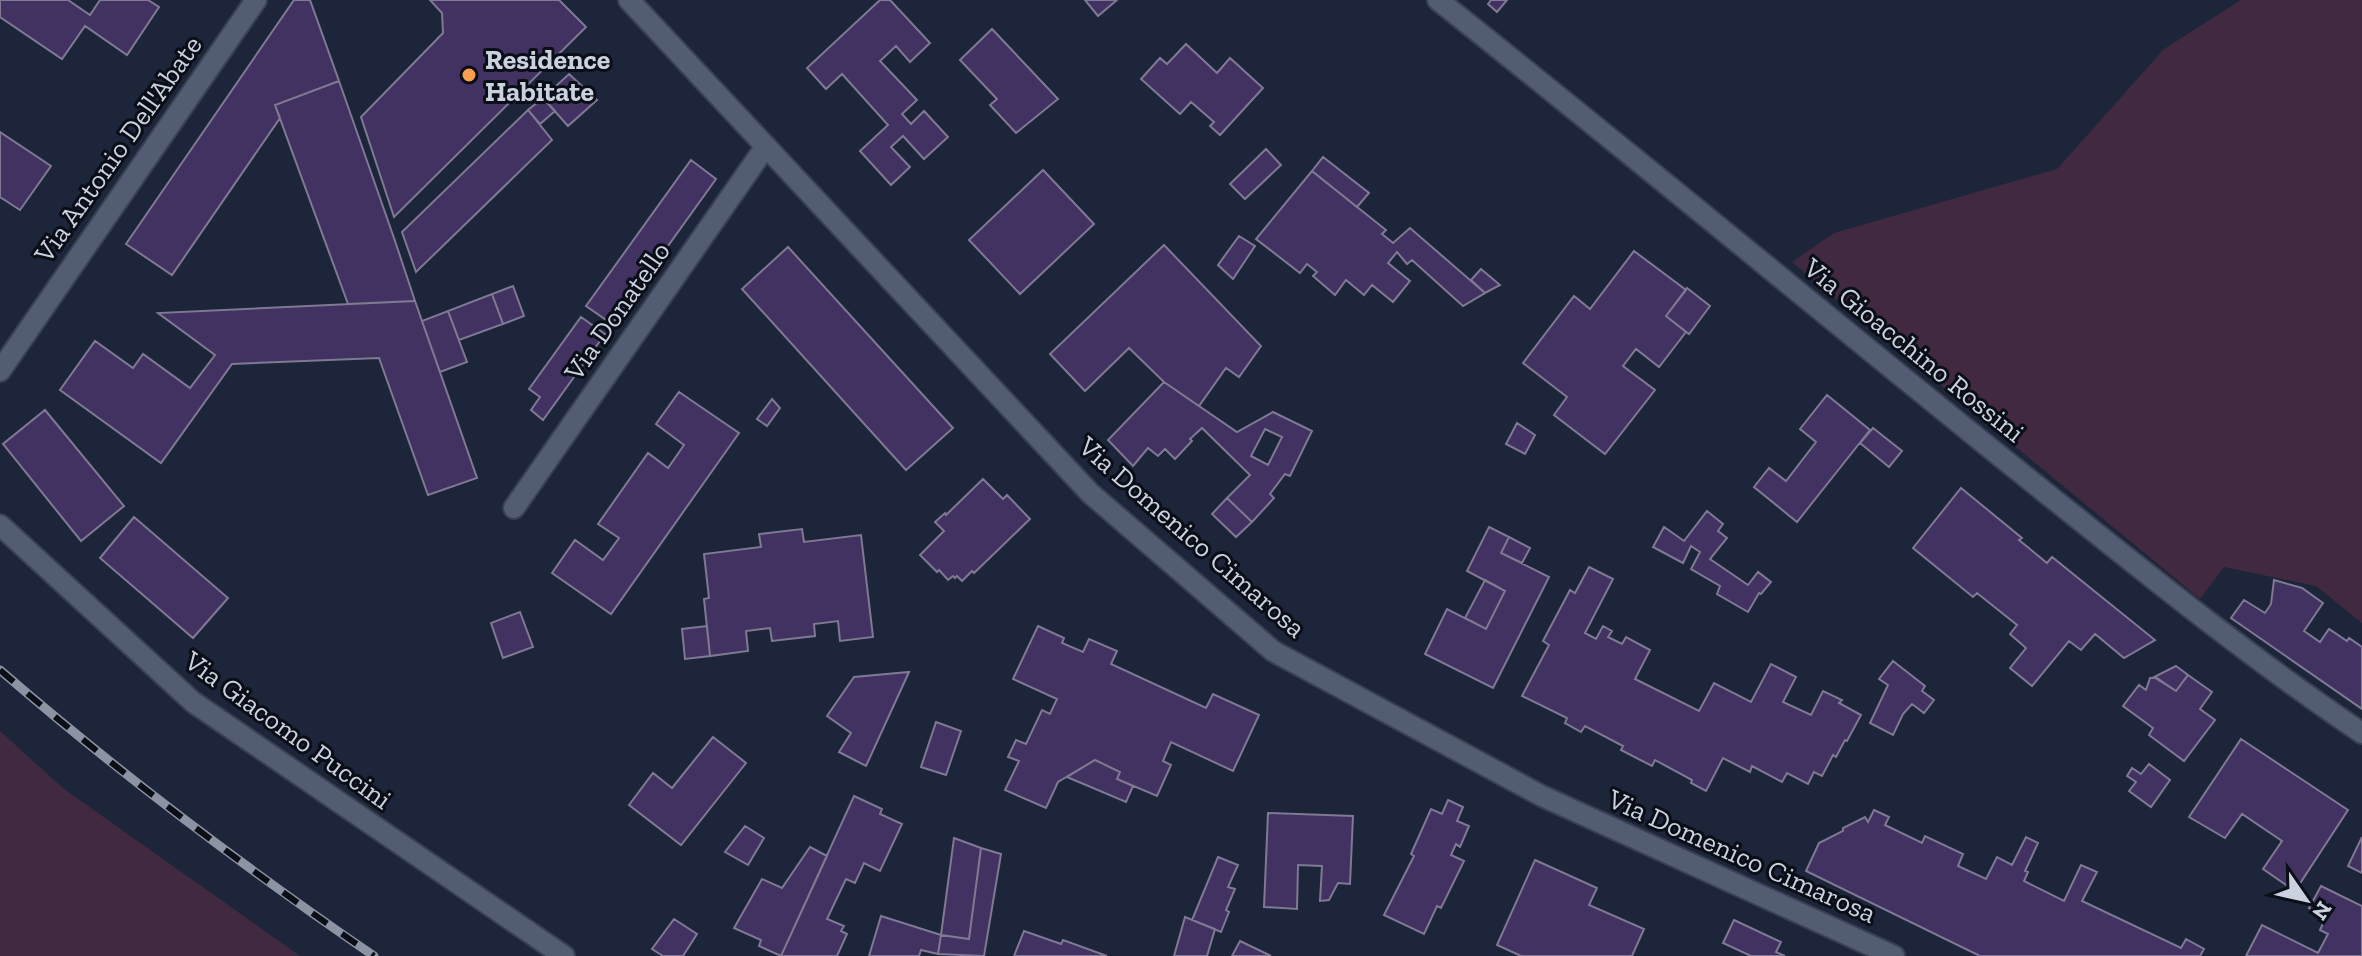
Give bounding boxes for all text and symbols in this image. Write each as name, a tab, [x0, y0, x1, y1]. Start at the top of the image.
street label: Via Antonio Dell'Abate	[27, 29, 209, 270]
place label: Residence Habitate	[485, 43, 610, 108]
marker: Residence Habitate	[460, 66, 478, 84]
street label: Via Donatello	[557, 235, 677, 388]
street label: Via Gioacchino Rossini	[1796, 250, 2031, 449]
street label: Via Domenico Cimarosa	[1071, 429, 1313, 645]
street label: Via Giacomo Puccini	[177, 643, 398, 816]
street label: Via Domenico Cimarosa	[1602, 782, 1882, 930]
north arrow	[2266, 860, 2346, 940]
text: N	[2306, 896, 2338, 926]

